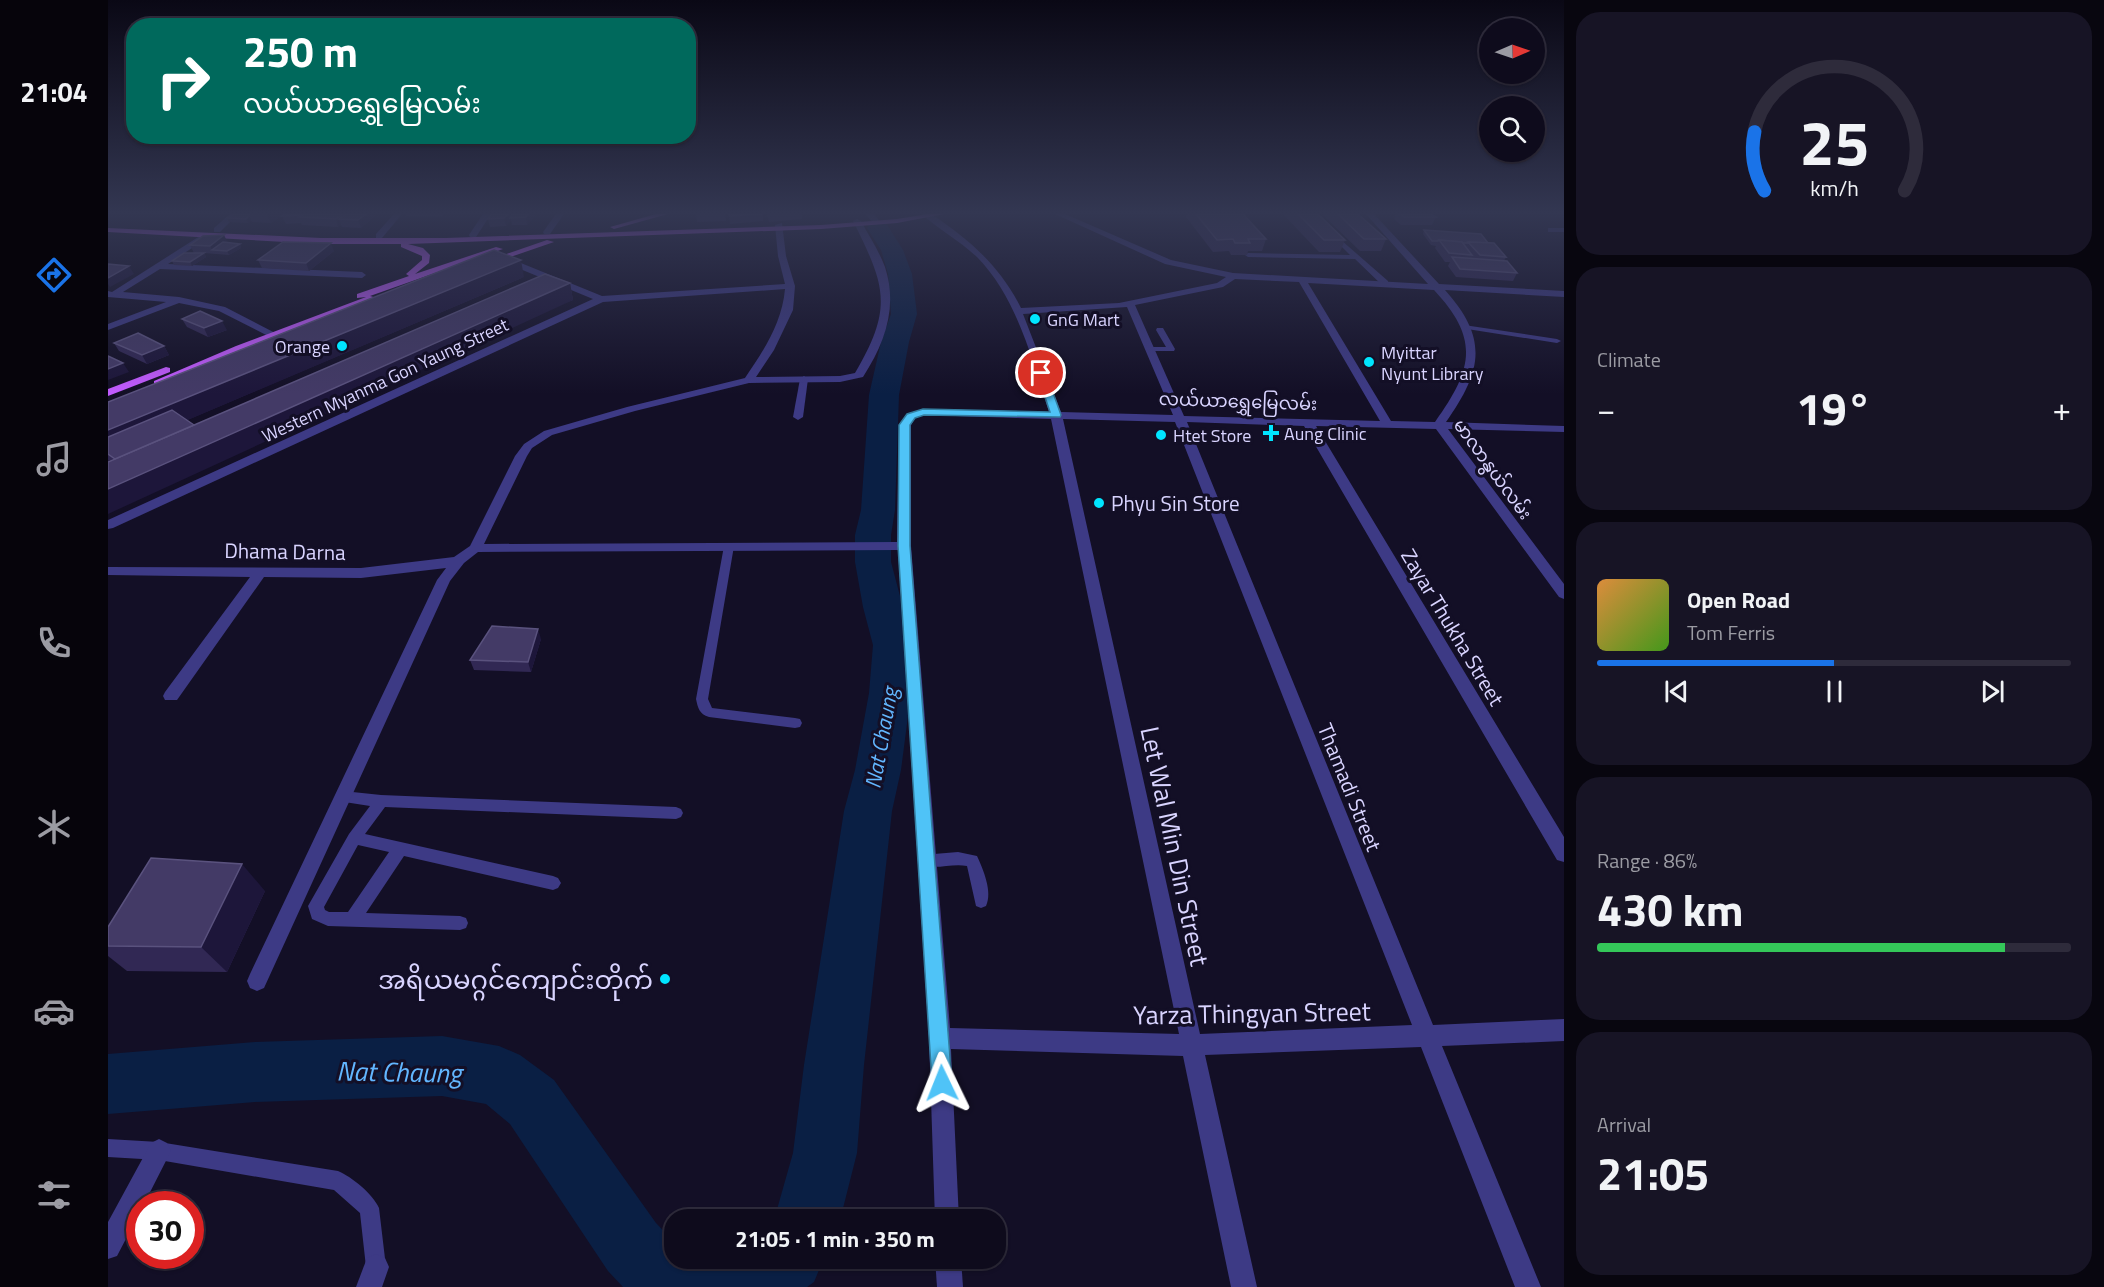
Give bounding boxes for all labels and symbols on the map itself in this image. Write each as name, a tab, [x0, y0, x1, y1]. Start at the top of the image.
north arrow	[1479, 18, 1545, 84]
place label: GnG Mart	[1047, 306, 1120, 333]
street label: Western Myanma Gon Yaung Street	[257, 311, 513, 449]
marker: GnG Mart	[1028, 312, 1042, 326]
place label: Orange	[275, 333, 330, 360]
marker: Orange	[335, 339, 349, 353]
place label: Myittar Nyunt Library	[1381, 339, 1484, 387]
pin	[1015, 347, 1066, 398]
marker: Myittar Nyunt Library	[1362, 355, 1376, 369]
street label: လယ်ယာရွှေမြေလမ်း	[1158, 385, 1318, 419]
street label: မာလာနွယ်လမ်း	[1445, 413, 1539, 526]
place label: Aung Clinic	[1284, 420, 1367, 447]
place label: Htet Store	[1173, 422, 1251, 449]
marker: Aung Clinic	[1262, 424, 1280, 442]
marker: Htet Store	[1154, 428, 1168, 442]
place label: Phyu Sin Store	[1111, 487, 1240, 519]
marker: Phyu Sin Store	[1092, 496, 1106, 510]
street label: Dhama Darna	[224, 534, 346, 568]
street label: Zayar Thukha Street	[1393, 542, 1513, 712]
water label: Nat Chaung	[855, 682, 907, 791]
street label: Thamadi Street	[1310, 718, 1390, 856]
street label: Let Wal Min Din Street	[1131, 723, 1219, 969]
place label: အရိယမဂ္ဂင်ကျောင်းတိုက်	[378, 960, 653, 1001]
marker: အရိယမဂ္ဂင်ကျောင်းတိုက်	[658, 972, 672, 986]
street label: Yarza Thingyan Street	[1133, 991, 1371, 1035]
water label: Nat Chaung	[336, 1049, 465, 1093]
position arrow	[910, 1051, 974, 1115]
speed limit sign: 30	[126, 1191, 204, 1269]

